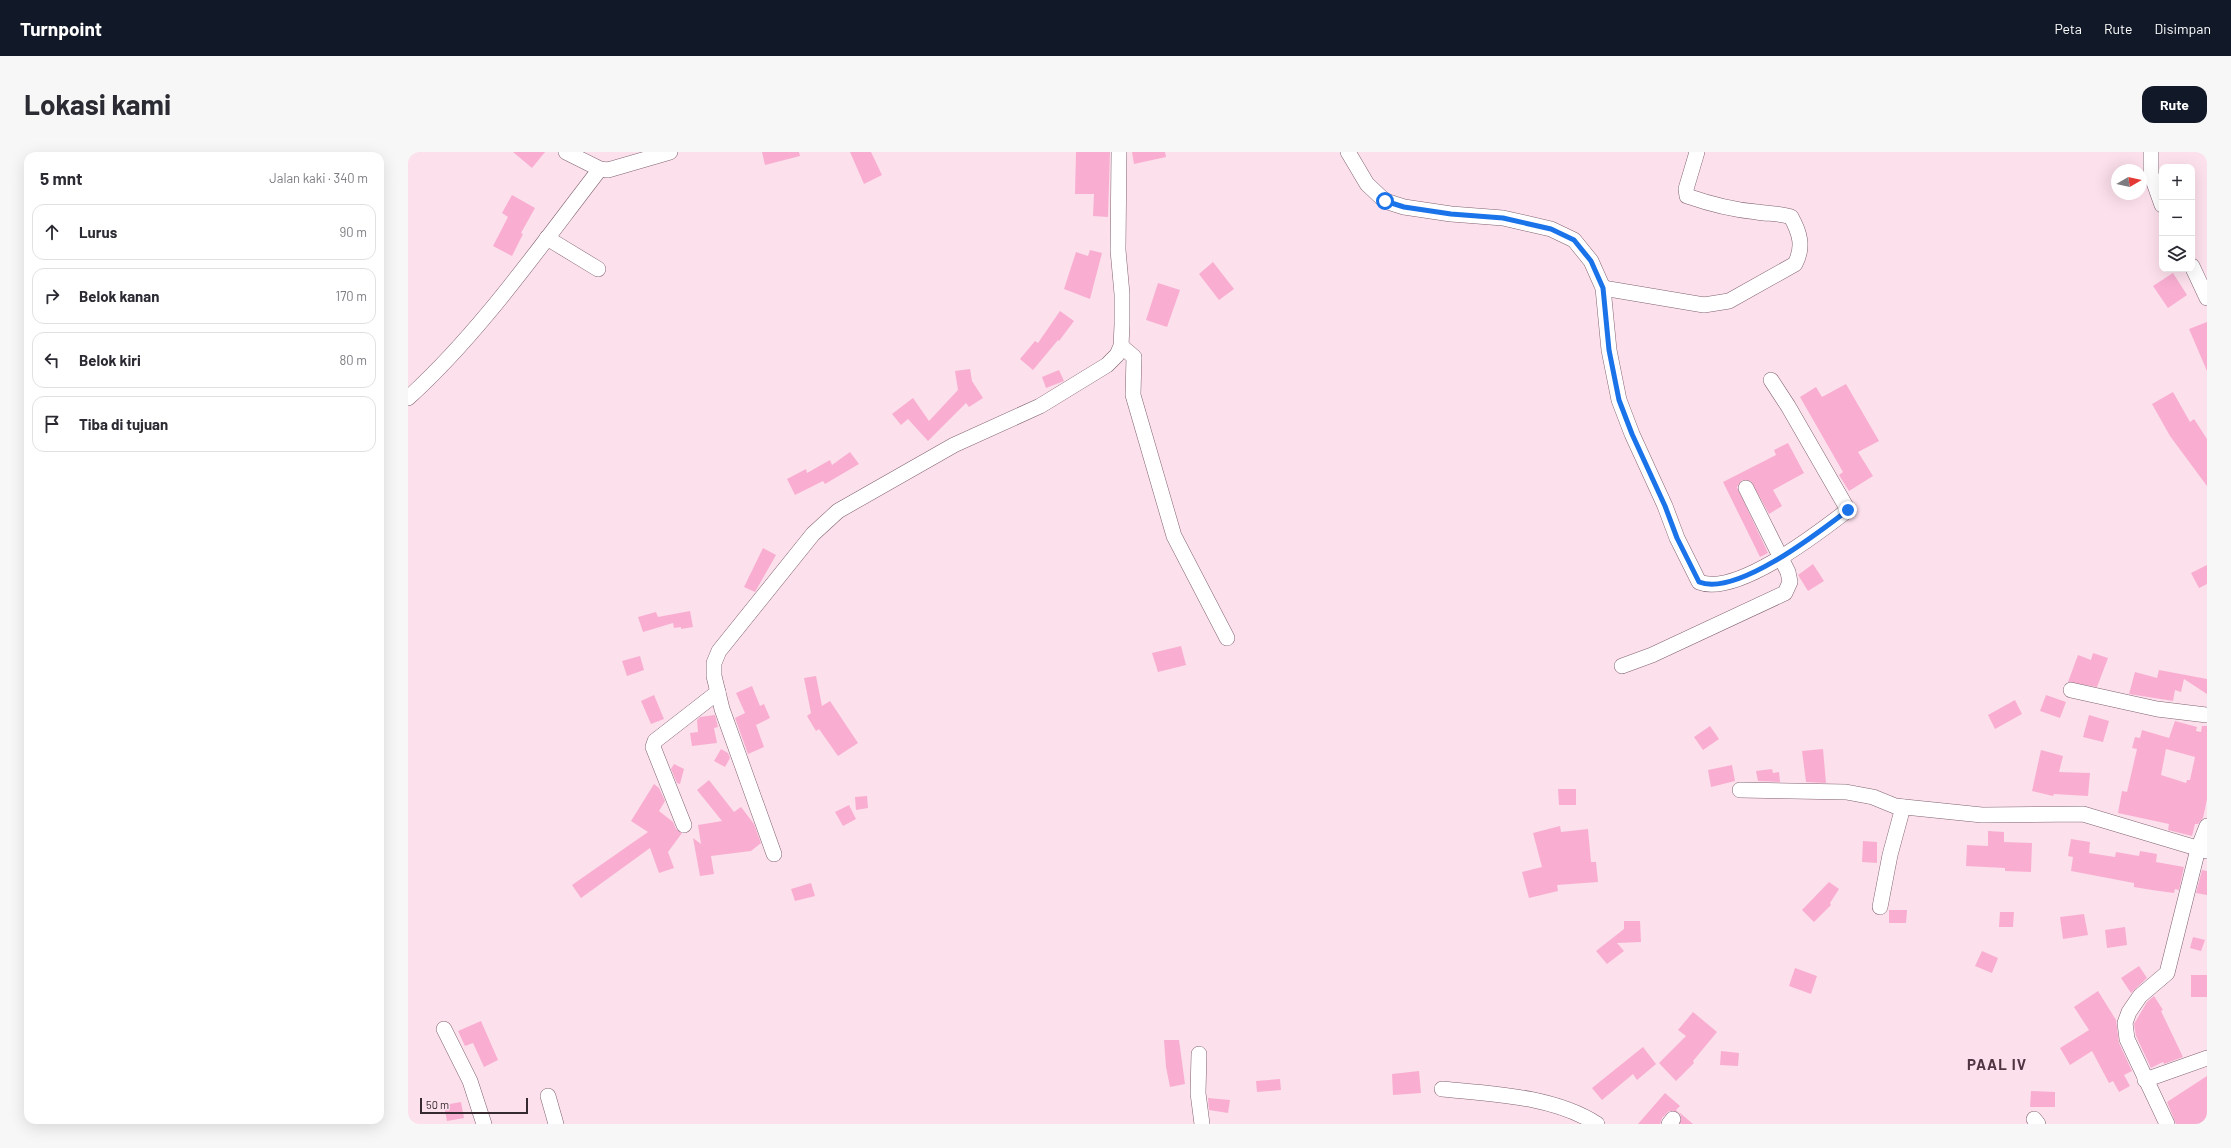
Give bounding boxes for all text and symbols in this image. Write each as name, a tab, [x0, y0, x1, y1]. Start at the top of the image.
text: Turnpoint	[20, 17, 102, 40]
text: Peta	[2054, 20, 2082, 37]
text: Rute	[2104, 20, 2132, 37]
text: Disimpan	[2154, 20, 2211, 37]
button: Rute	[2142, 86, 2207, 123]
text: Lokasi kami	[24, 87, 171, 121]
north arrow	[2111, 164, 2147, 200]
map controls	[2159, 164, 2195, 272]
button: +	[2159, 164, 2195, 200]
text: 5 mnt	[40, 168, 83, 188]
text: Jalan kaki · 340 m	[269, 170, 368, 186]
route start	[1376, 192, 1394, 210]
button: −	[2159, 200, 2195, 236]
icon: ahead	[41, 221, 63, 243]
text: Lurus	[79, 223, 117, 241]
text: 90 m	[340, 224, 367, 240]
button: layers	[2159, 236, 2195, 272]
icon: right	[41, 285, 63, 307]
text: Belok kanan	[79, 287, 159, 305]
text: 170 m	[336, 288, 367, 304]
icon: left	[41, 349, 63, 371]
text: Belok kiri	[79, 351, 141, 369]
text: 80 m	[340, 352, 367, 368]
icon: arrive	[41, 413, 63, 435]
text: Tiba di tujuan	[79, 415, 168, 433]
route end	[1839, 501, 1857, 519]
district label: PAAL IV	[1967, 1055, 2027, 1073]
scale bar	[420, 1096, 528, 1115]
text: 50 m	[426, 1098, 449, 1111]

